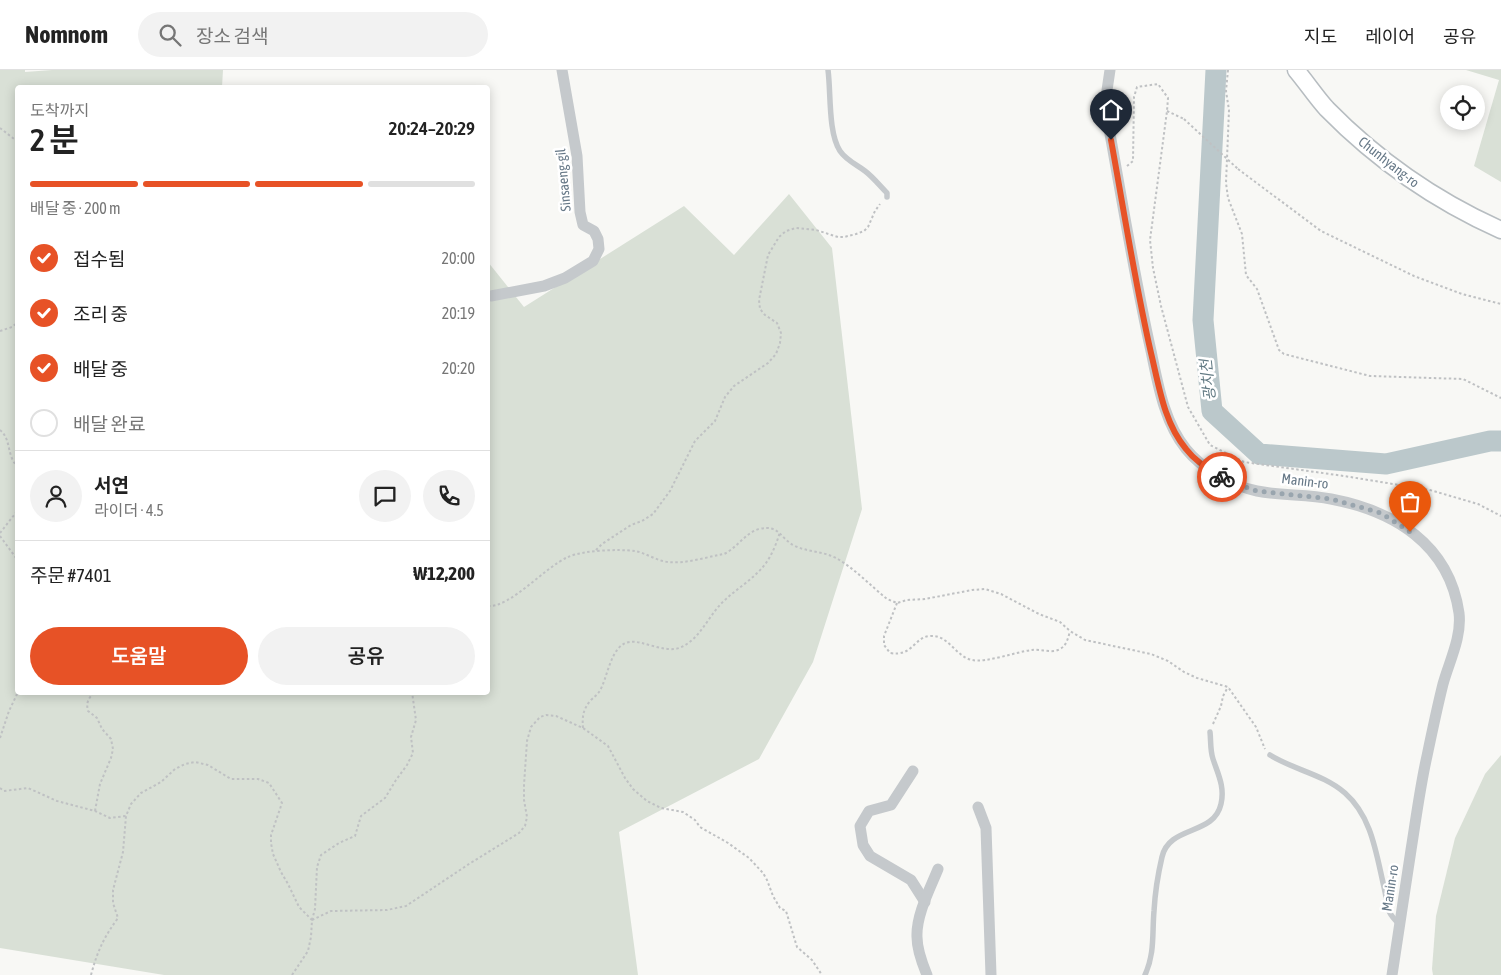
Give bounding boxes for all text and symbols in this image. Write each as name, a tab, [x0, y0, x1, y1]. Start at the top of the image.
search box	[138, 12, 488, 57]
text: Nomnom	[25, 21, 108, 48]
icon: search	[156, 21, 184, 49]
text: 장소 검색	[196, 25, 268, 47]
text: 지도	[1304, 26, 1337, 47]
text: 레이어	[1365, 26, 1415, 47]
text: 공유	[1443, 26, 1476, 47]
map controls	[1440, 85, 1485, 130]
button: locate	[1440, 85, 1485, 130]
pin	[1090, 89, 1132, 140]
icon: home	[1097, 96, 1125, 124]
text: 도착까지	[30, 101, 89, 119]
text: 20:24–20:29	[388, 117, 475, 139]
text: 2 분	[30, 121, 79, 158]
street label: Chunhyang-ro	[1355, 133, 1423, 191]
street label: Sinsaeng-gil	[552, 148, 574, 212]
text: 배달 중 · 200 m	[30, 199, 120, 217]
icon: check	[30, 244, 58, 272]
text: 접수됨	[73, 248, 125, 270]
text: 20:00	[441, 249, 475, 267]
icon: check	[30, 299, 58, 327]
text: 조리 중	[73, 303, 128, 325]
text: 20:19	[442, 304, 475, 322]
icon: check	[30, 354, 58, 382]
water label: 광치천	[1197, 356, 1218, 402]
text: 배달 중	[73, 358, 128, 380]
text: 20:20	[442, 359, 475, 377]
text: 배달 완료	[73, 413, 146, 435]
courier	[1197, 452, 1247, 502]
icon: bike	[1208, 463, 1236, 491]
button: person	[30, 470, 82, 522]
button: chat	[359, 470, 411, 522]
button: phone	[423, 470, 475, 522]
street label: Manin-ro	[1281, 470, 1329, 492]
text: 서연	[94, 474, 129, 496]
pin	[1389, 481, 1431, 532]
icon: bag	[1396, 488, 1424, 516]
text: 라이더 · 4.5	[94, 501, 164, 519]
text: ₩12,200	[413, 562, 475, 584]
text: 주문 #7401	[30, 564, 112, 586]
button: 도움말	[30, 627, 248, 685]
button: 공유	[258, 627, 475, 685]
street label: Manin-ro	[1378, 864, 1402, 912]

